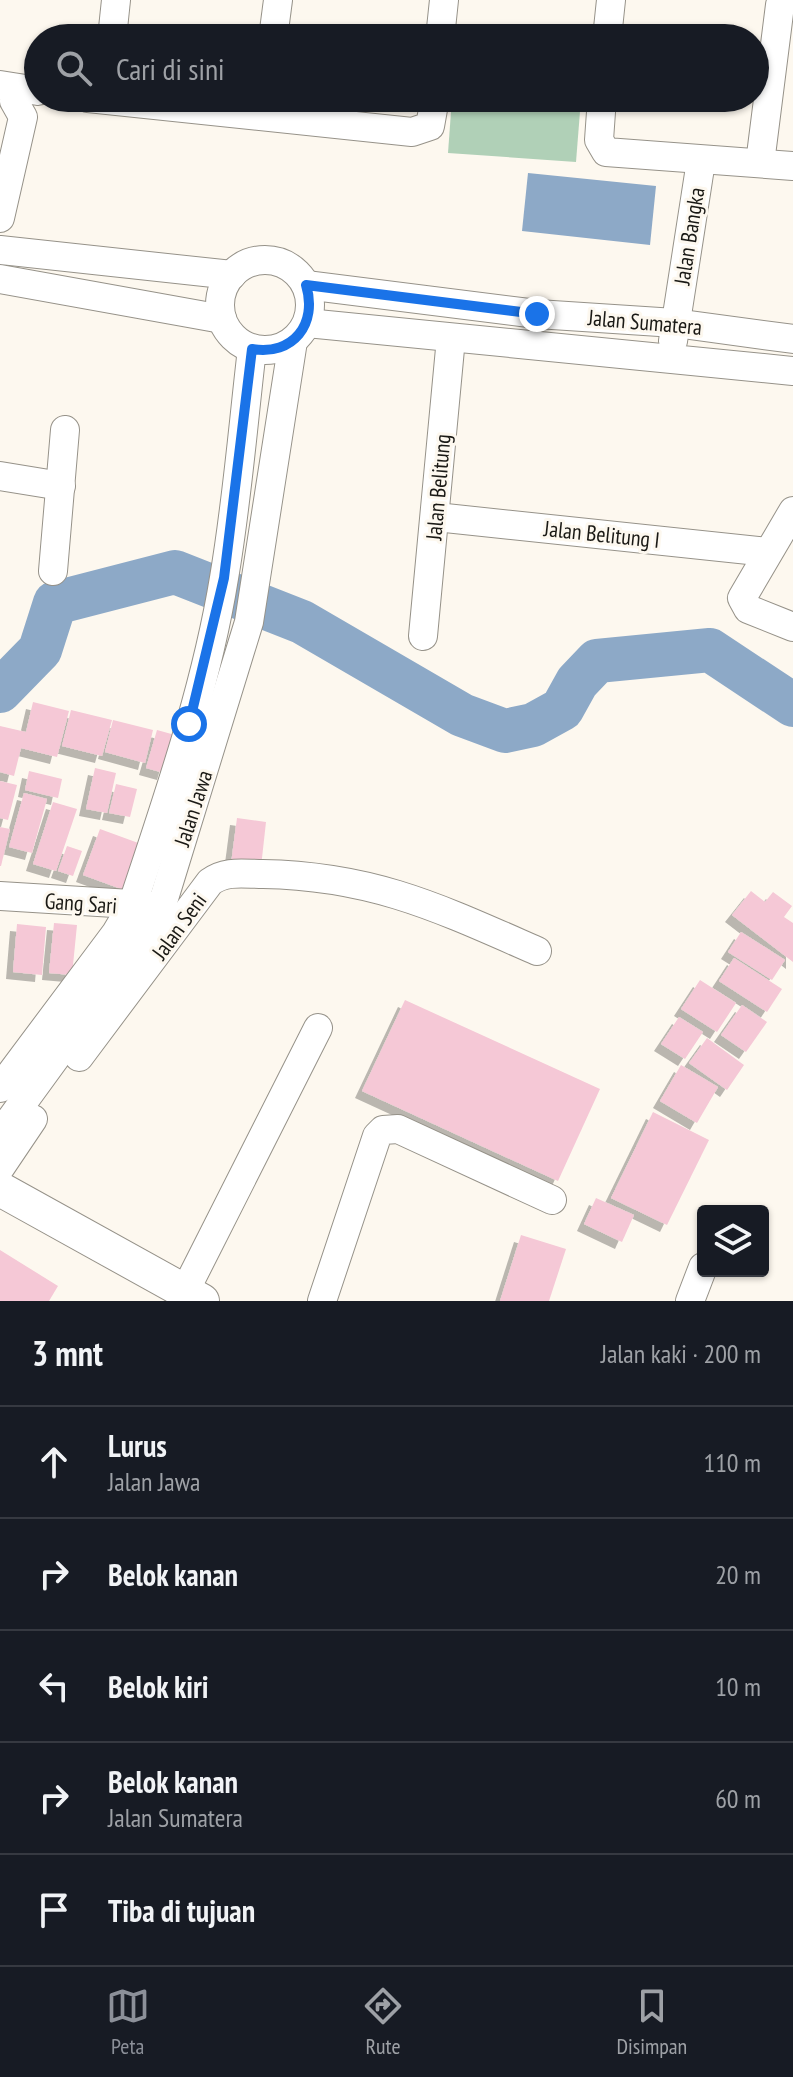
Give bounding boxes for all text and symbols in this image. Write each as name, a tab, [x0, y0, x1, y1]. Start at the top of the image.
search box	[24, 24, 769, 112]
icon: search	[52, 46, 96, 90]
text: Cari di sini	[116, 49, 225, 88]
street label: Jalan Bangka	[667, 185, 710, 288]
route end	[519, 296, 555, 332]
street label: Jalan Sumatera	[586, 303, 703, 341]
street label: Jalan Belitung	[419, 433, 457, 542]
street label: Jalan Belitung I	[542, 514, 661, 554]
route start	[171, 706, 207, 742]
street label: Jalan Jawa	[167, 766, 218, 850]
street label: Gang Sari	[44, 887, 118, 919]
street label: Jalan Seni	[145, 887, 212, 965]
map controls	[697, 1205, 769, 1277]
button: layers	[697, 1205, 769, 1277]
text: 3 mnt	[32, 1331, 103, 1375]
text: Jalan kaki · 200 m	[601, 1337, 761, 1370]
text: Lurus	[108, 1426, 167, 1465]
icon: ahead	[32, 1440, 76, 1484]
text: 110 m	[703, 1446, 761, 1479]
text: Jalan Jawa	[108, 1465, 200, 1498]
icon: right	[32, 1552, 76, 1596]
text: Belok kanan	[108, 1555, 238, 1594]
text: 20 m	[715, 1558, 761, 1591]
icon: left	[32, 1664, 76, 1708]
text: Belok kiri	[108, 1667, 209, 1706]
text: 10 m	[715, 1670, 761, 1703]
text: Belok kanan	[108, 1762, 238, 1801]
icon: right	[32, 1776, 76, 1820]
text: 60 m	[715, 1782, 761, 1815]
text: Jalan Sumatera	[108, 1801, 243, 1834]
icon: arrive	[32, 1888, 76, 1932]
text: Tiba di tujuan	[108, 1891, 255, 1930]
tab: Peta	[106, 1984, 150, 2060]
tab: Rute	[361, 1984, 405, 2060]
tab: Disimpan	[616, 1984, 687, 2060]

